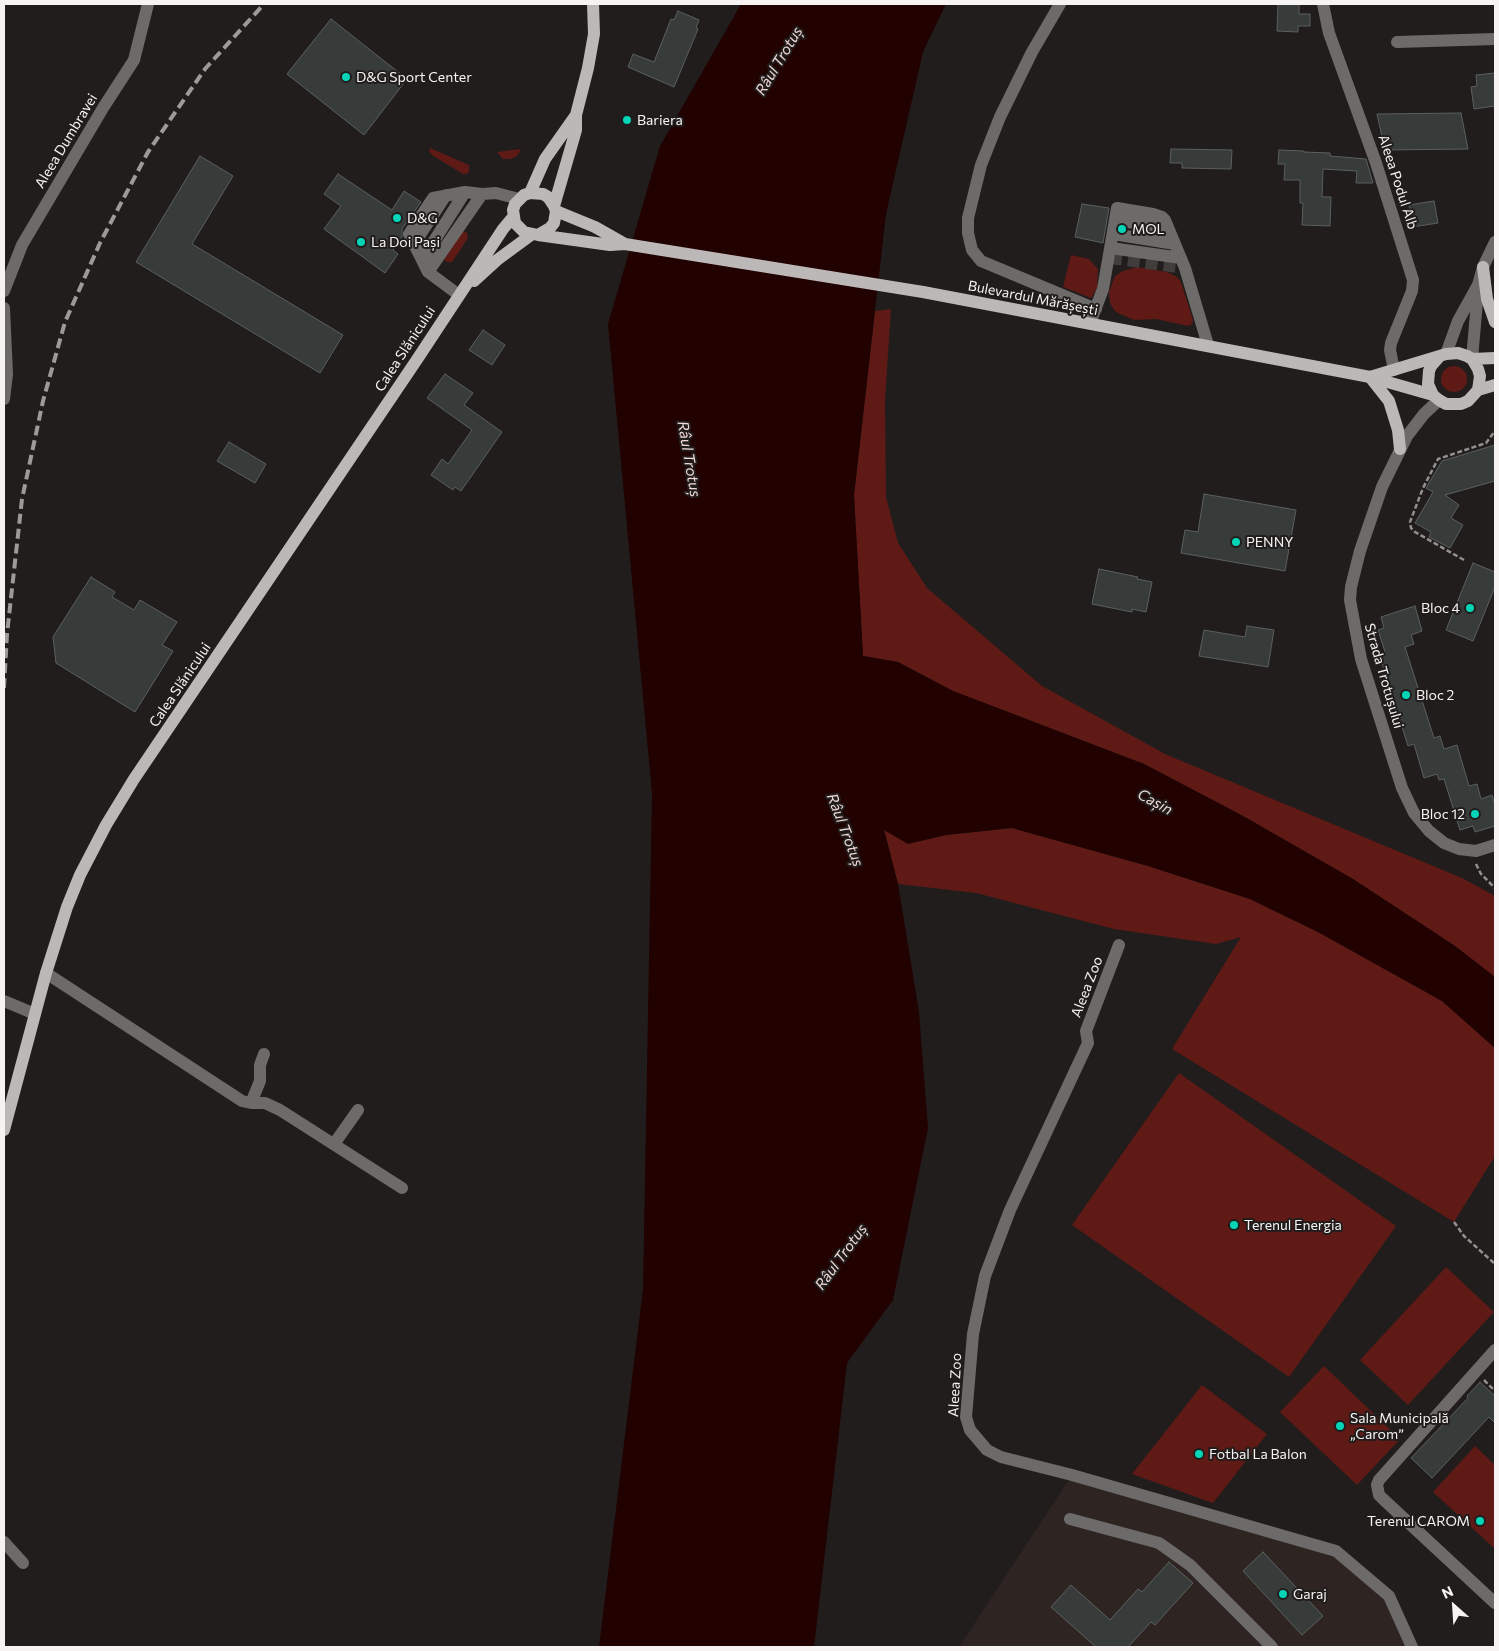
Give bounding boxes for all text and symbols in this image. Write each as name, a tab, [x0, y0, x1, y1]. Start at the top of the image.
water label: Râul Trotuș	[751, 23, 807, 99]
place label: D&G Sport Center	[356, 69, 472, 85]
marker: D&G Sport Center	[340, 71, 352, 83]
street label: Aleea Dumbravei	[31, 91, 101, 191]
place label: Bariera	[637, 112, 683, 128]
marker: Bariera	[621, 114, 633, 126]
street label: Aleea Podul Alb	[1375, 133, 1421, 231]
place label: D&G	[407, 210, 438, 226]
marker: D&G	[391, 212, 403, 224]
place label: MOL	[1132, 221, 1165, 237]
marker: MOL	[1116, 223, 1128, 235]
place label: La Doi Pași	[371, 234, 440, 250]
marker: La Doi Pași	[355, 236, 367, 248]
street label: Bulevardul Mărășești	[967, 277, 1099, 319]
street label: Calea Slănicului	[371, 303, 439, 395]
water label: Râul Trotuș	[673, 420, 705, 498]
place label: PENNY	[1246, 534, 1293, 550]
marker: PENNY	[1230, 536, 1242, 548]
place label: Bloc 4	[1421, 600, 1460, 616]
marker: Bloc 4	[1464, 602, 1476, 614]
street label: Strada Trotușului	[1361, 621, 1407, 731]
street label: Calea Slănicului	[146, 640, 214, 730]
place label: Bloc 2	[1416, 687, 1454, 703]
marker: Bloc 2	[1400, 689, 1412, 701]
water label: Cașin	[1134, 785, 1176, 819]
water label: Râul Trotuș	[823, 791, 867, 869]
place label: Bloc 12	[1421, 806, 1465, 822]
marker: Bloc 12	[1469, 808, 1481, 820]
street label: Aleea Zoo	[1068, 954, 1106, 1020]
place label: Terenul Energia	[1244, 1217, 1342, 1233]
marker: Terenul Energia	[1228, 1219, 1240, 1231]
water label: Râul Trotuș	[811, 1221, 871, 1293]
street label: Aleea Zoo	[945, 1353, 965, 1417]
place label: Sala Municipală „Carom”	[1350, 1410, 1449, 1442]
marker: Sala Municipală „Carom”	[1334, 1420, 1346, 1432]
place label: Fotbal La Balon	[1209, 1446, 1307, 1462]
marker: Fotbal La Balon	[1193, 1448, 1205, 1460]
place label: Terenul CAROM	[1367, 1513, 1470, 1529]
marker: Terenul CAROM	[1474, 1515, 1486, 1527]
north arrow	[1429, 1581, 1479, 1631]
text: N	[1439, 1582, 1456, 1602]
place label: Garaj	[1293, 1586, 1327, 1602]
marker: Garaj	[1277, 1588, 1289, 1600]

